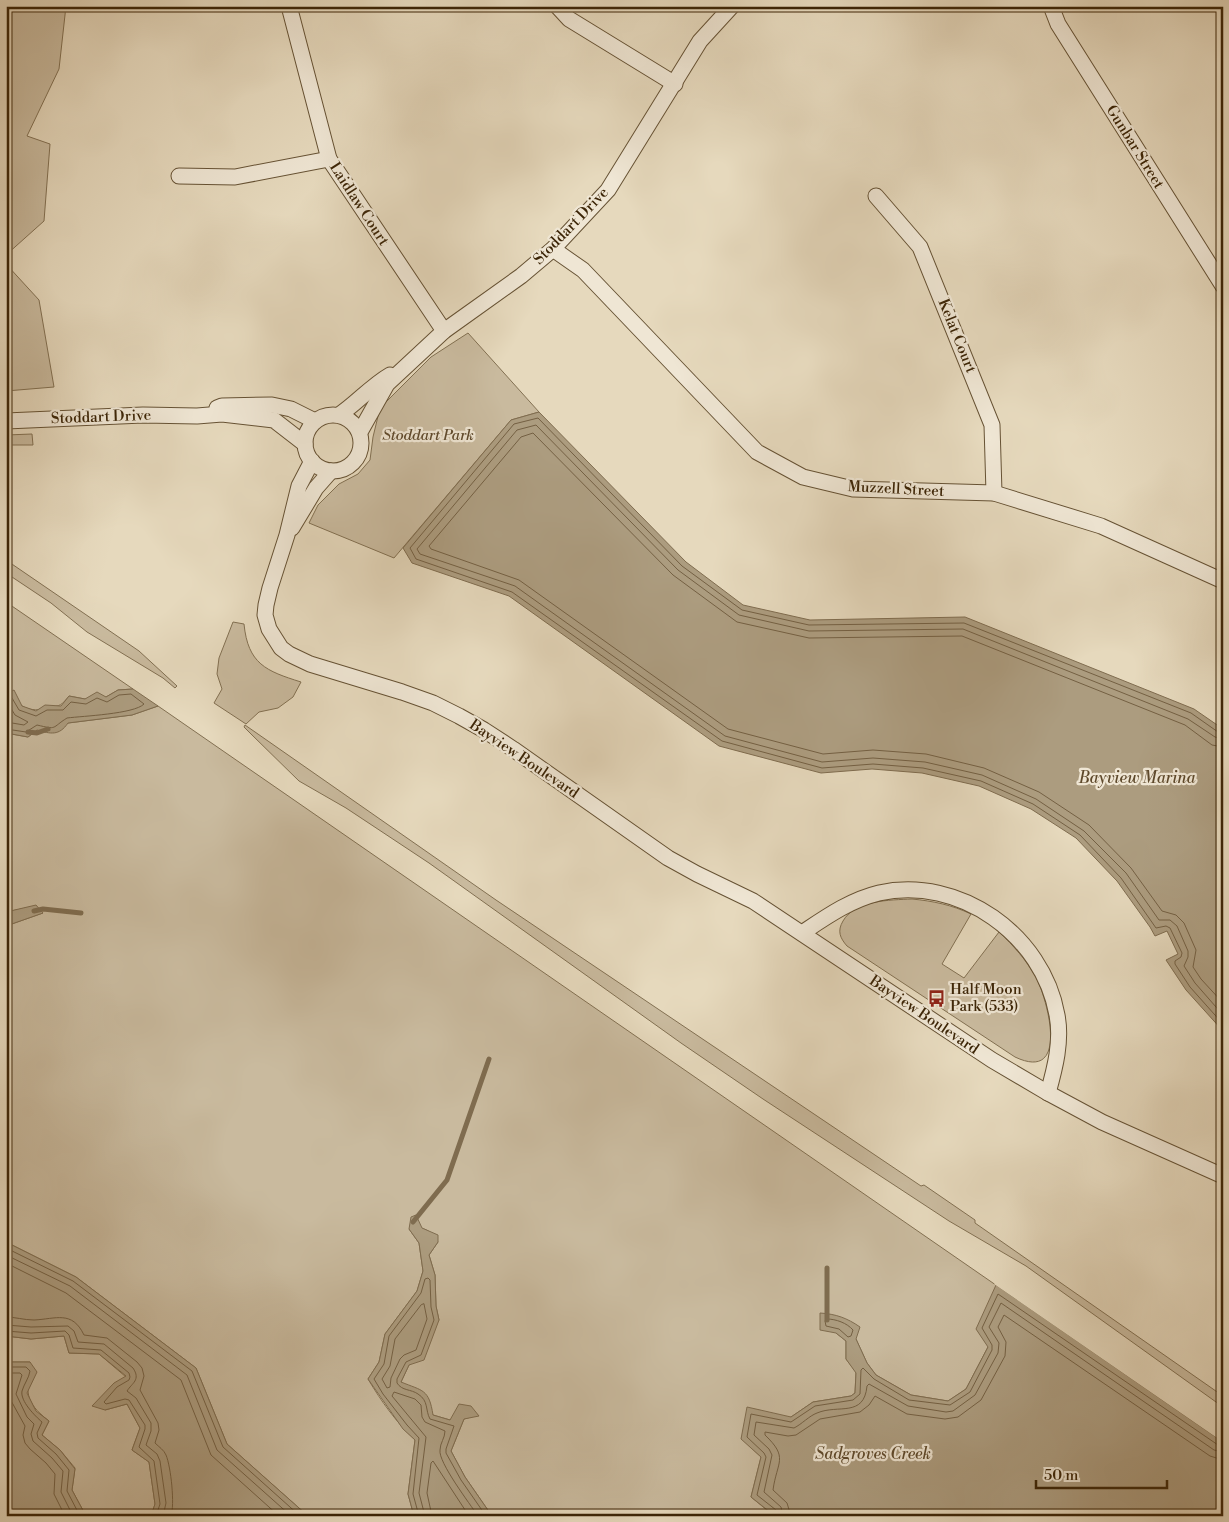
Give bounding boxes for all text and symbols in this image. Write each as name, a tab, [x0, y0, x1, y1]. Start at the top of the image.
street label: Gunbar Street	[1102, 102, 1169, 193]
street label: Laidlaw Court	[325, 159, 393, 250]
street label: Stoddart Drive	[529, 183, 613, 269]
street label: Kelat Court	[934, 296, 981, 377]
street label: Stoddart Drive	[51, 406, 151, 428]
park label: Stoddart Park	[382, 426, 474, 445]
street label: Muzzell Street	[847, 477, 945, 501]
street label: Bayview Boulevard	[465, 715, 583, 803]
water label: Bayview Marina	[1078, 768, 1195, 788]
street label: Bayview Boulevard	[865, 971, 983, 1059]
place label: Half Moon Park (533)	[950, 980, 1022, 1016]
bus stop icon: Half Moon Park (533)	[926, 988, 946, 1008]
water label: Sadgroves Creek	[815, 1444, 931, 1464]
scale bar	[1036, 1457, 1168, 1489]
text: 50 m	[1044, 1466, 1078, 1485]

